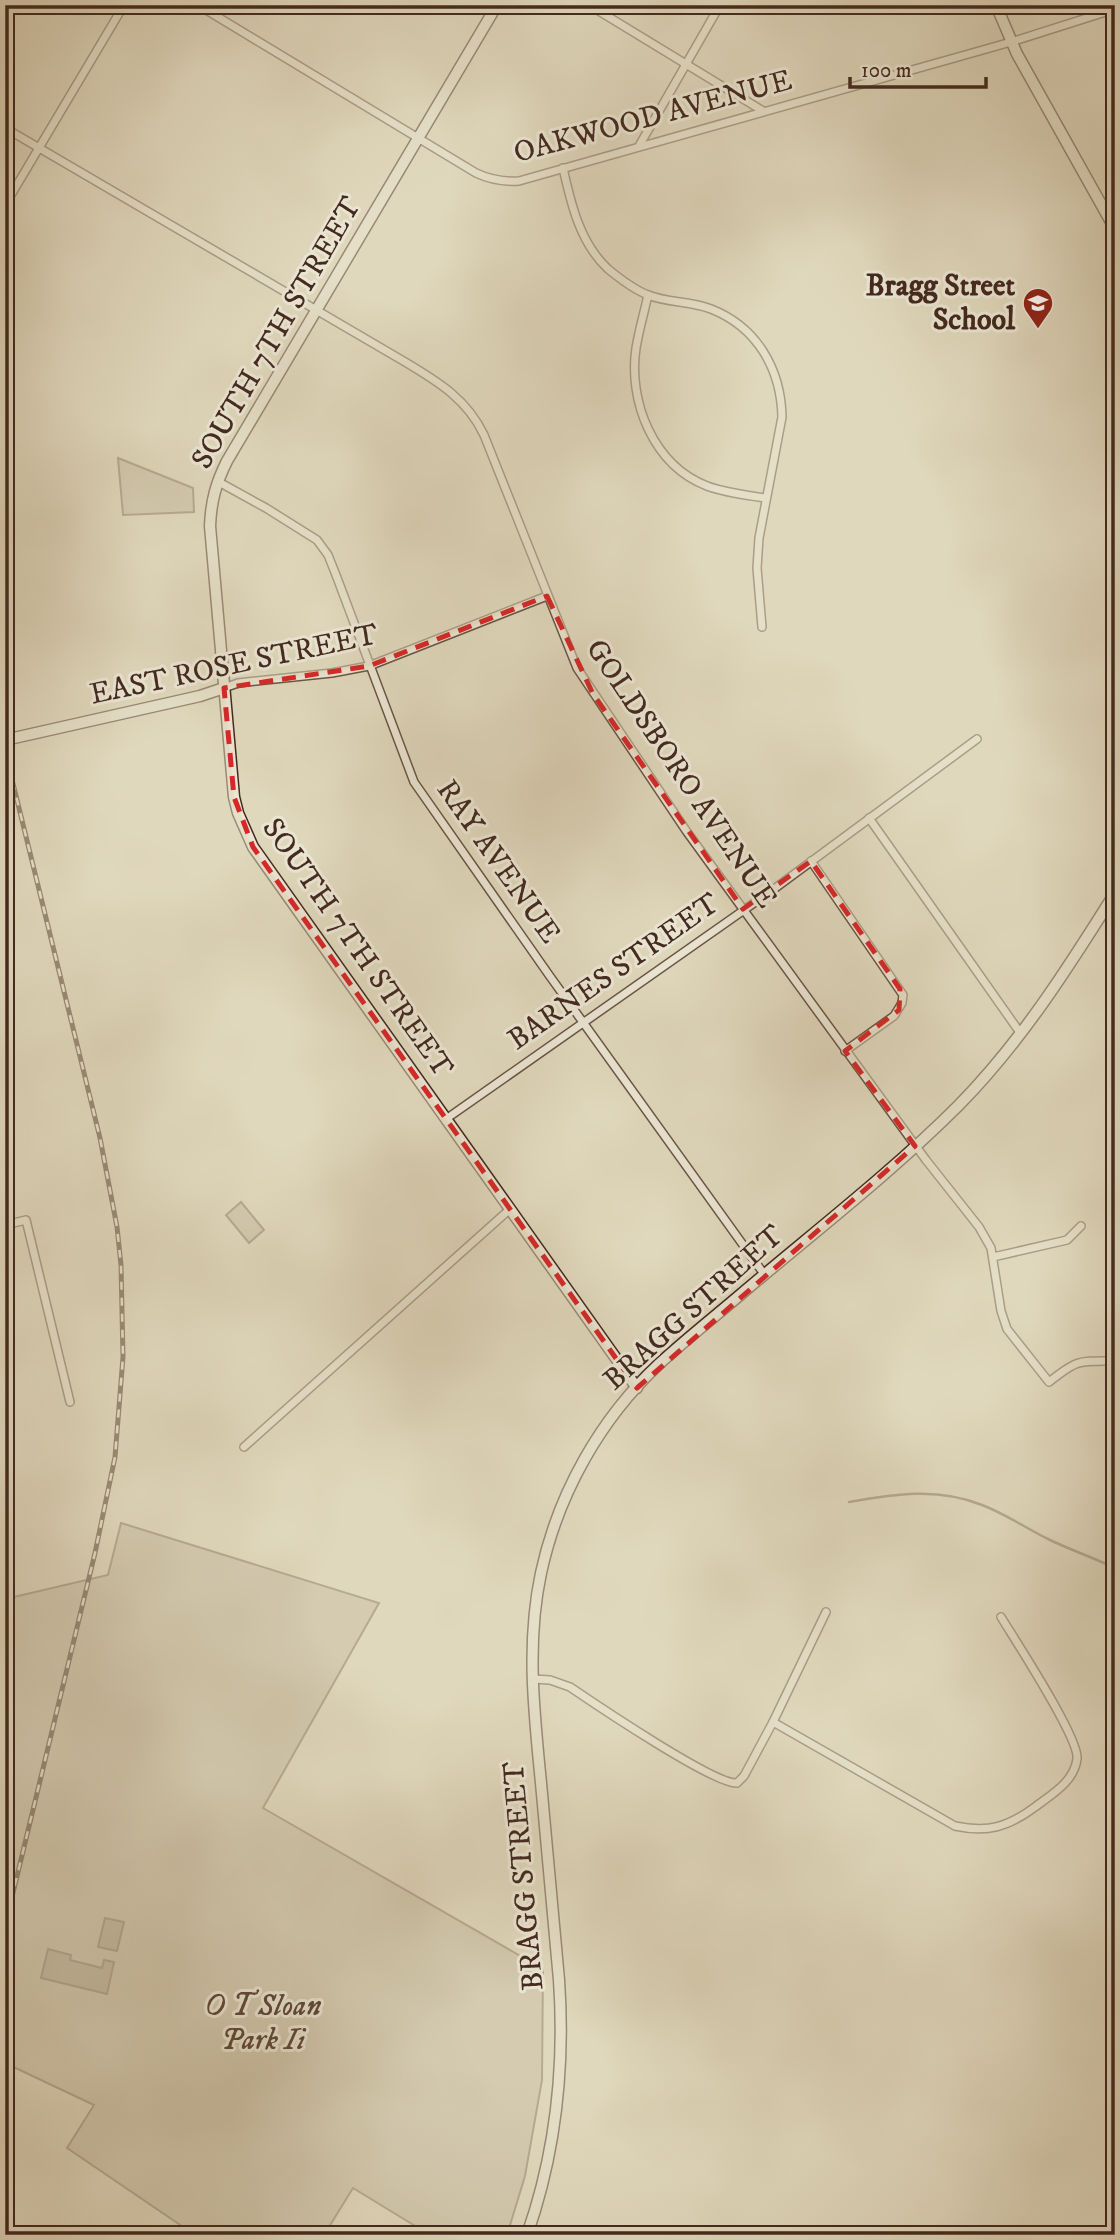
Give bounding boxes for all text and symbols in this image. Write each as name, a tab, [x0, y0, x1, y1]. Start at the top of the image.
scale bar	[850, 46, 987, 90]
text: 100 m	[861, 58, 912, 84]
street label: OAKWOOD AVENUE	[510, 62, 796, 172]
street label: SOUTH 7TH STREET	[184, 190, 370, 476]
place label: Bragg Street School	[866, 268, 1016, 339]
school or university icon: Bragg Street School	[1021, 286, 1055, 330]
street label: EAST ROSE STREET	[87, 616, 382, 714]
street label: GOLDSBORO AVENUE	[577, 632, 785, 916]
street label: RAY AVENUE	[428, 773, 568, 951]
street label: SOUTH 7TH STREET	[253, 811, 461, 1085]
street label: BARNES STREET	[501, 885, 727, 1059]
street label: BRAGG STREET	[596, 1217, 792, 1399]
street label: BRAGG STREET	[496, 1760, 552, 1992]
park label: O T Sloan Park Ii	[205, 1988, 321, 2059]

